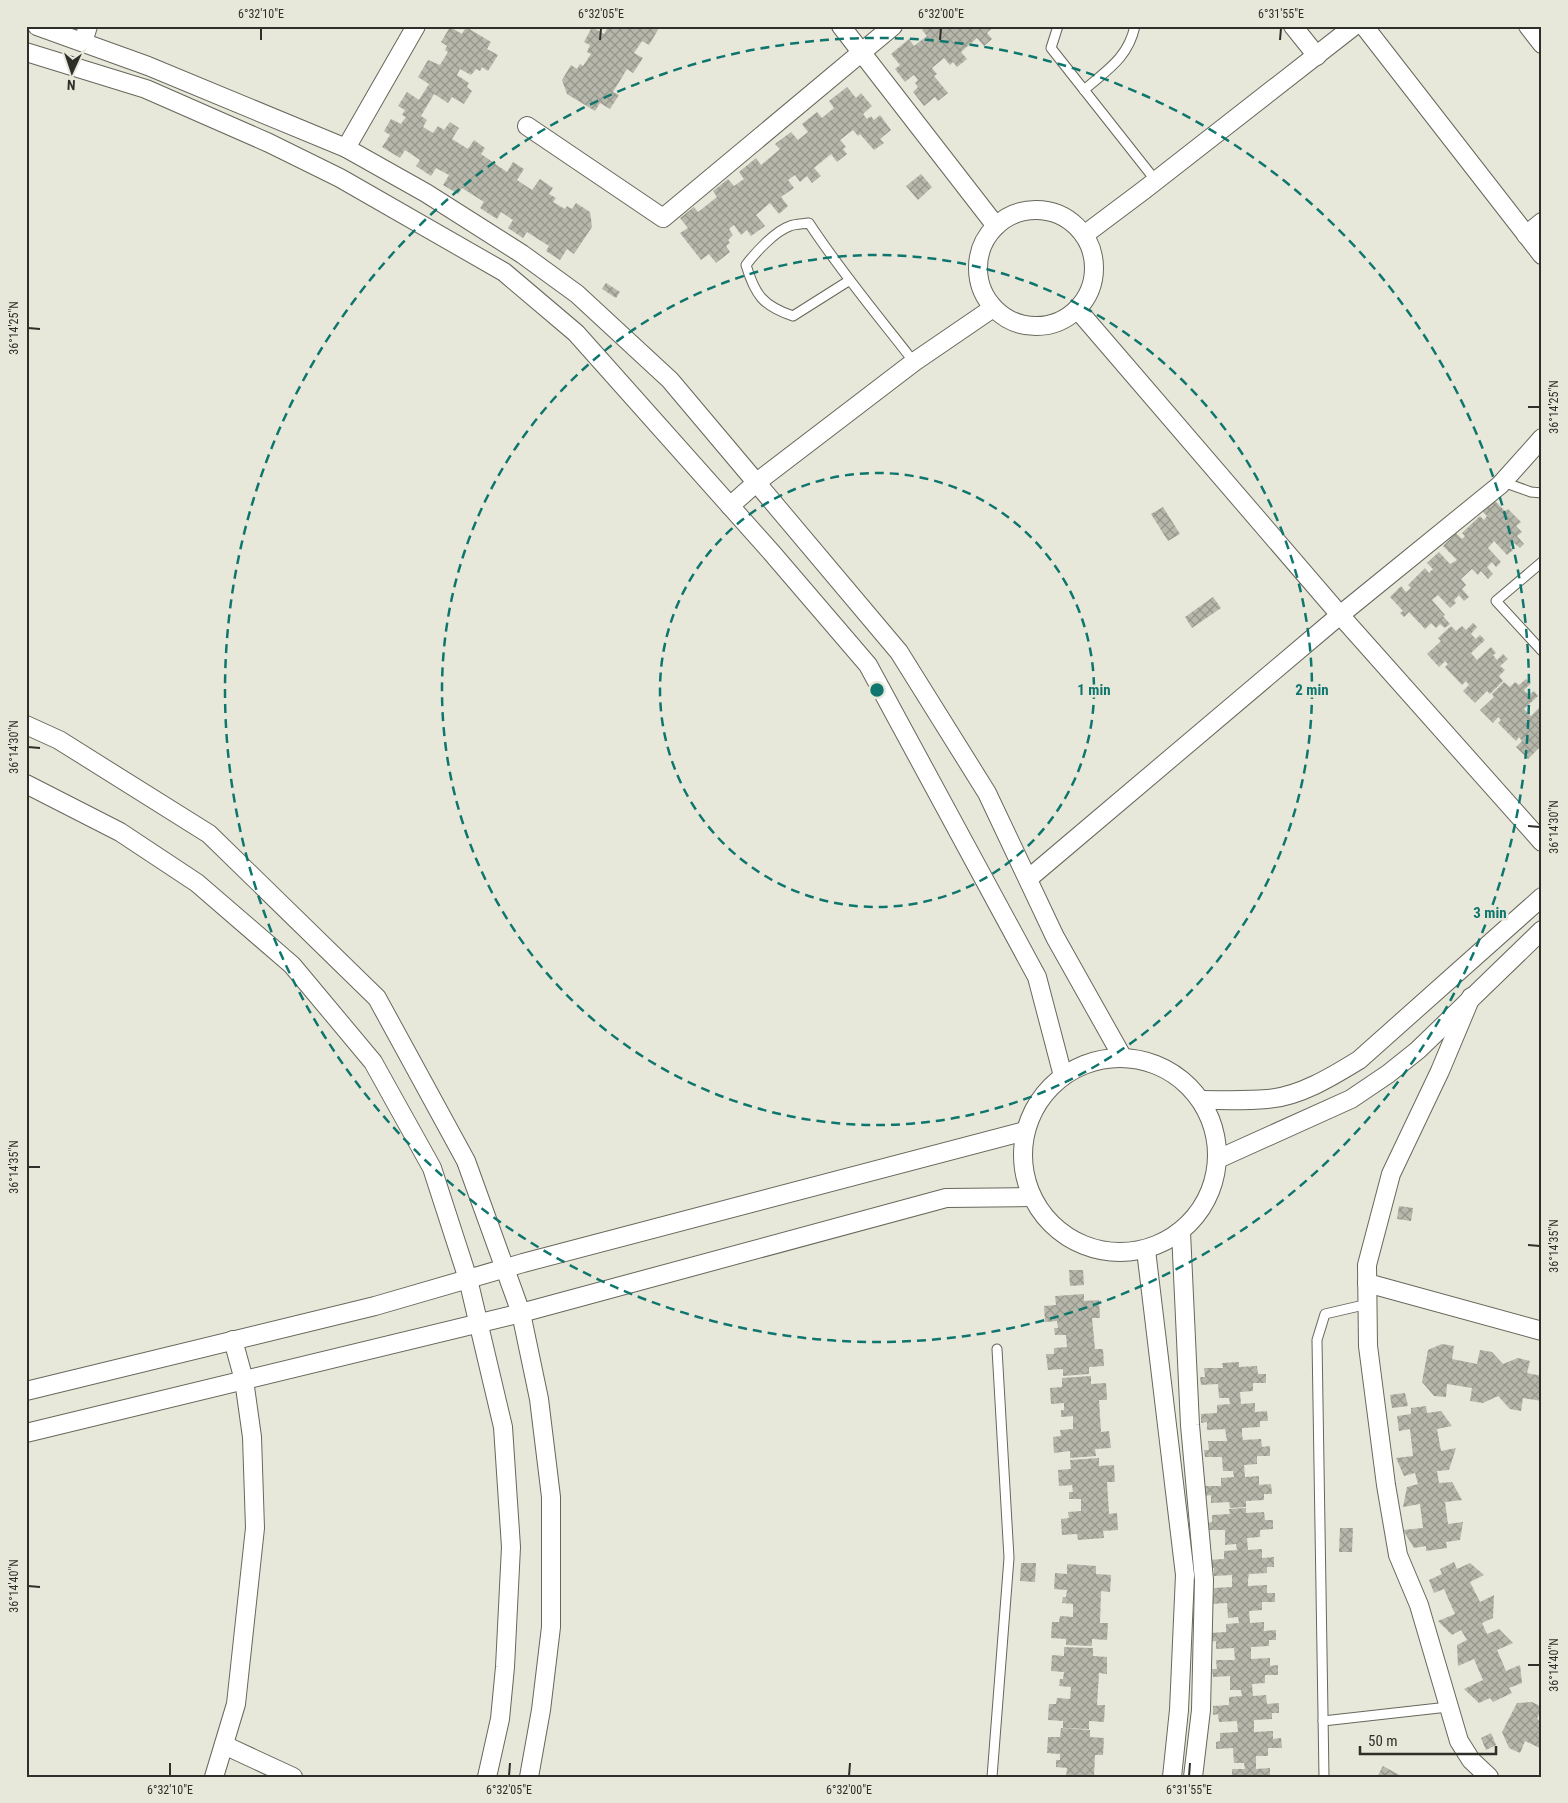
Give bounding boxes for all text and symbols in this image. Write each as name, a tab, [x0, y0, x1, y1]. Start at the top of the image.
text: 6°32'10"E	[238, 7, 284, 21]
text: 6°32'05"E	[578, 7, 624, 21]
text: 6°32'00"E	[918, 7, 964, 21]
text: 6°31'55"E	[1258, 7, 1304, 21]
north arrow	[48, 48, 98, 98]
text: N	[67, 77, 76, 93]
text: 36°14'25"N	[7, 301, 21, 355]
text: 36°14'25"N	[1547, 380, 1561, 434]
centre of rings	[868, 681, 886, 699]
text: 1 min	[1077, 681, 1111, 699]
text: 2 min	[1295, 681, 1329, 699]
text: 36°14'30"N	[7, 720, 21, 774]
text: 36°14'30"N	[1547, 800, 1561, 854]
text: 3 min	[1473, 904, 1507, 922]
text: 36°14'35"N	[7, 1140, 21, 1194]
text: 36°14'35"N	[1547, 1219, 1561, 1273]
text: 36°14'40"N	[7, 1559, 21, 1613]
text: 36°14'40"N	[1547, 1638, 1561, 1692]
scale bar	[1360, 1723, 1497, 1755]
text: 50 m	[1368, 1732, 1398, 1750]
text: 6°32'10"E	[147, 1783, 193, 1797]
text: 6°32'05"E	[486, 1783, 532, 1797]
text: 6°32'00"E	[826, 1783, 872, 1797]
text: 6°31'55"E	[1166, 1783, 1212, 1797]

